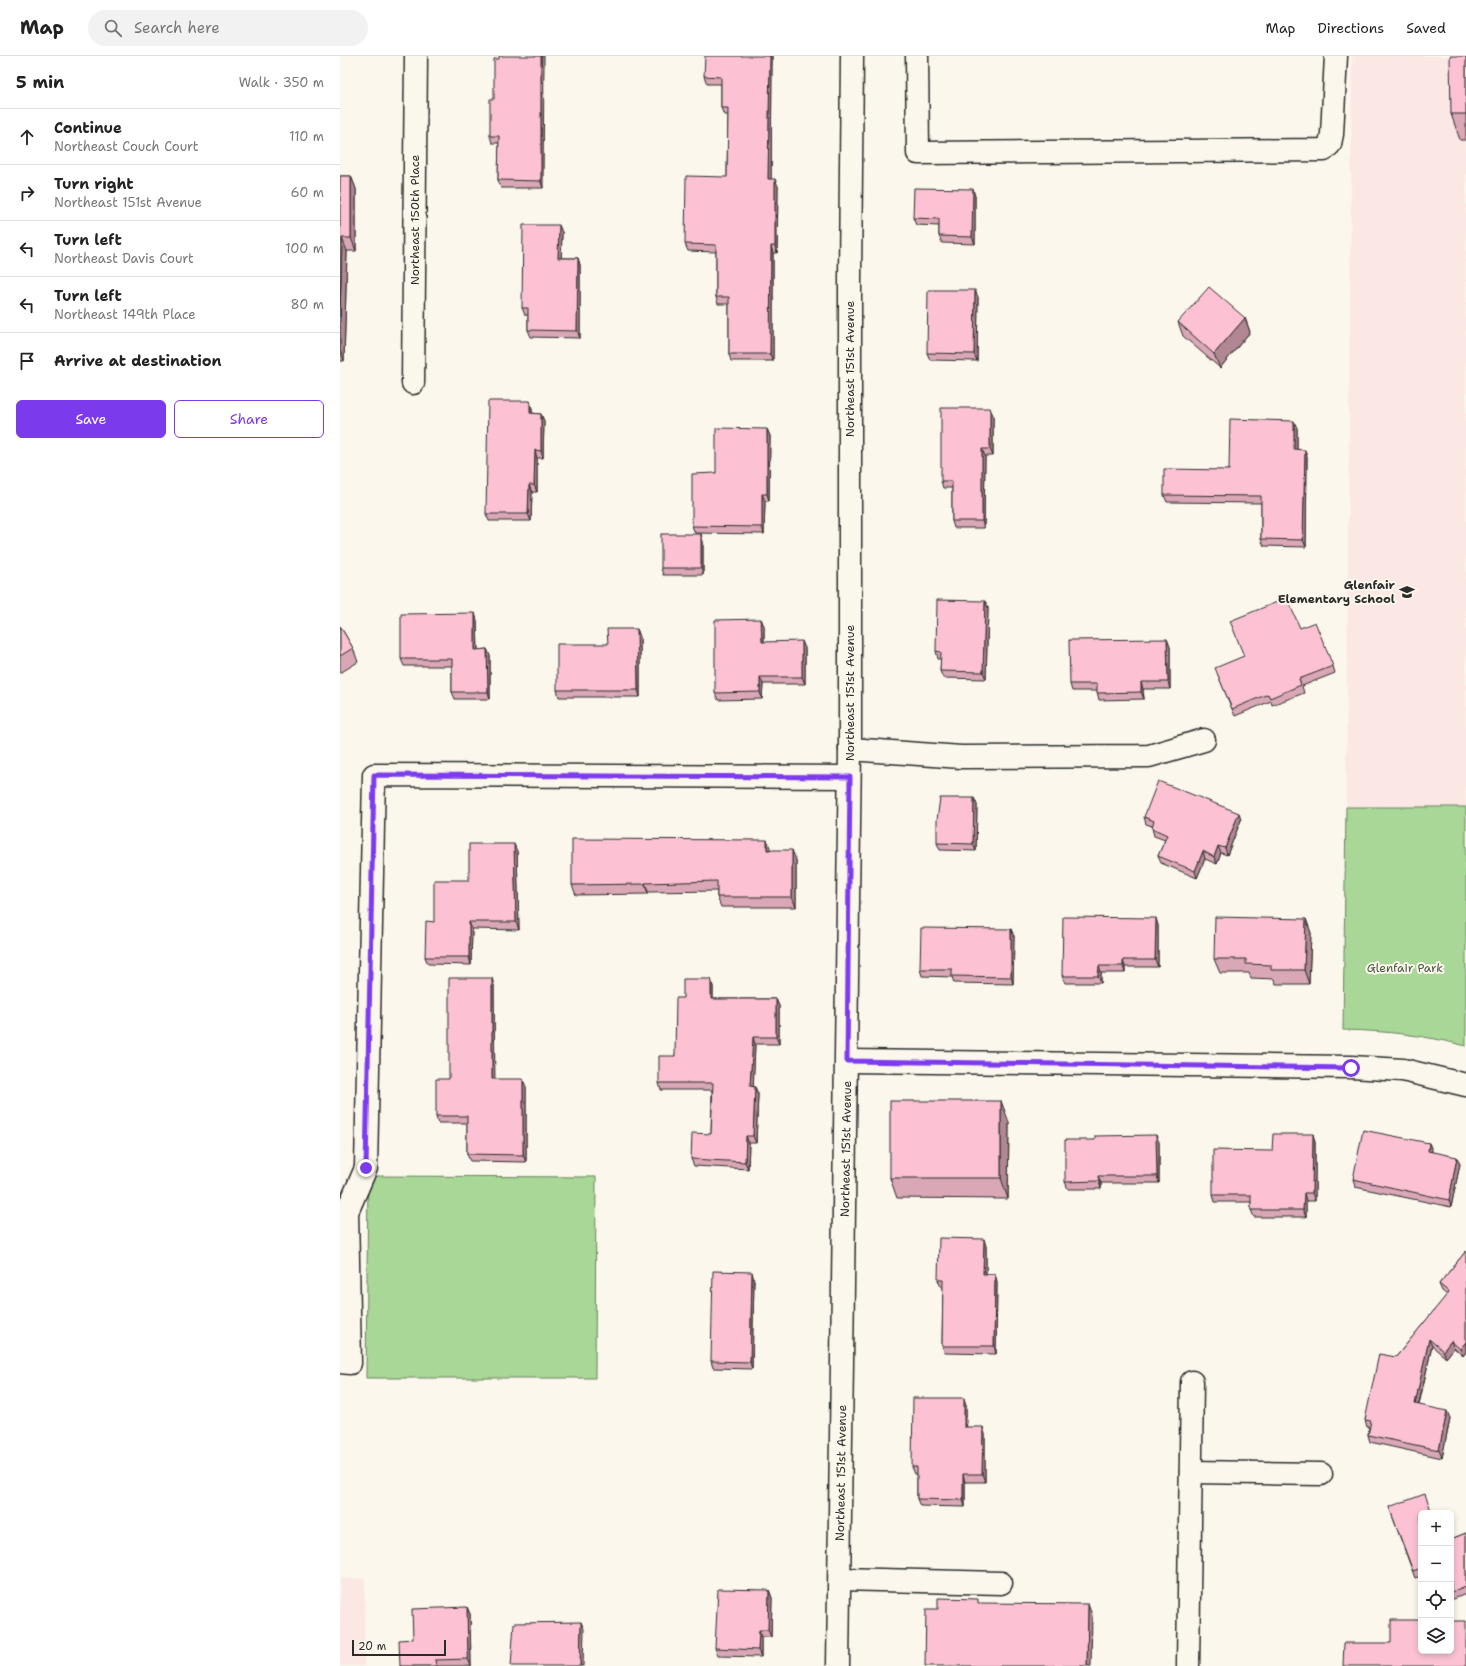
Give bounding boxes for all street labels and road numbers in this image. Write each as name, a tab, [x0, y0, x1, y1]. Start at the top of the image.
street label: Northeast 150th Place	[407, 154, 423, 285]
street label: Northeast 151st Avenue	[842, 300, 858, 437]
street label: Northeast 151st Avenue	[842, 624, 858, 761]
street label: Northeast 151st Avenue	[837, 1080, 855, 1217]
street label: Northeast 151st Avenue	[832, 1404, 850, 1541]

